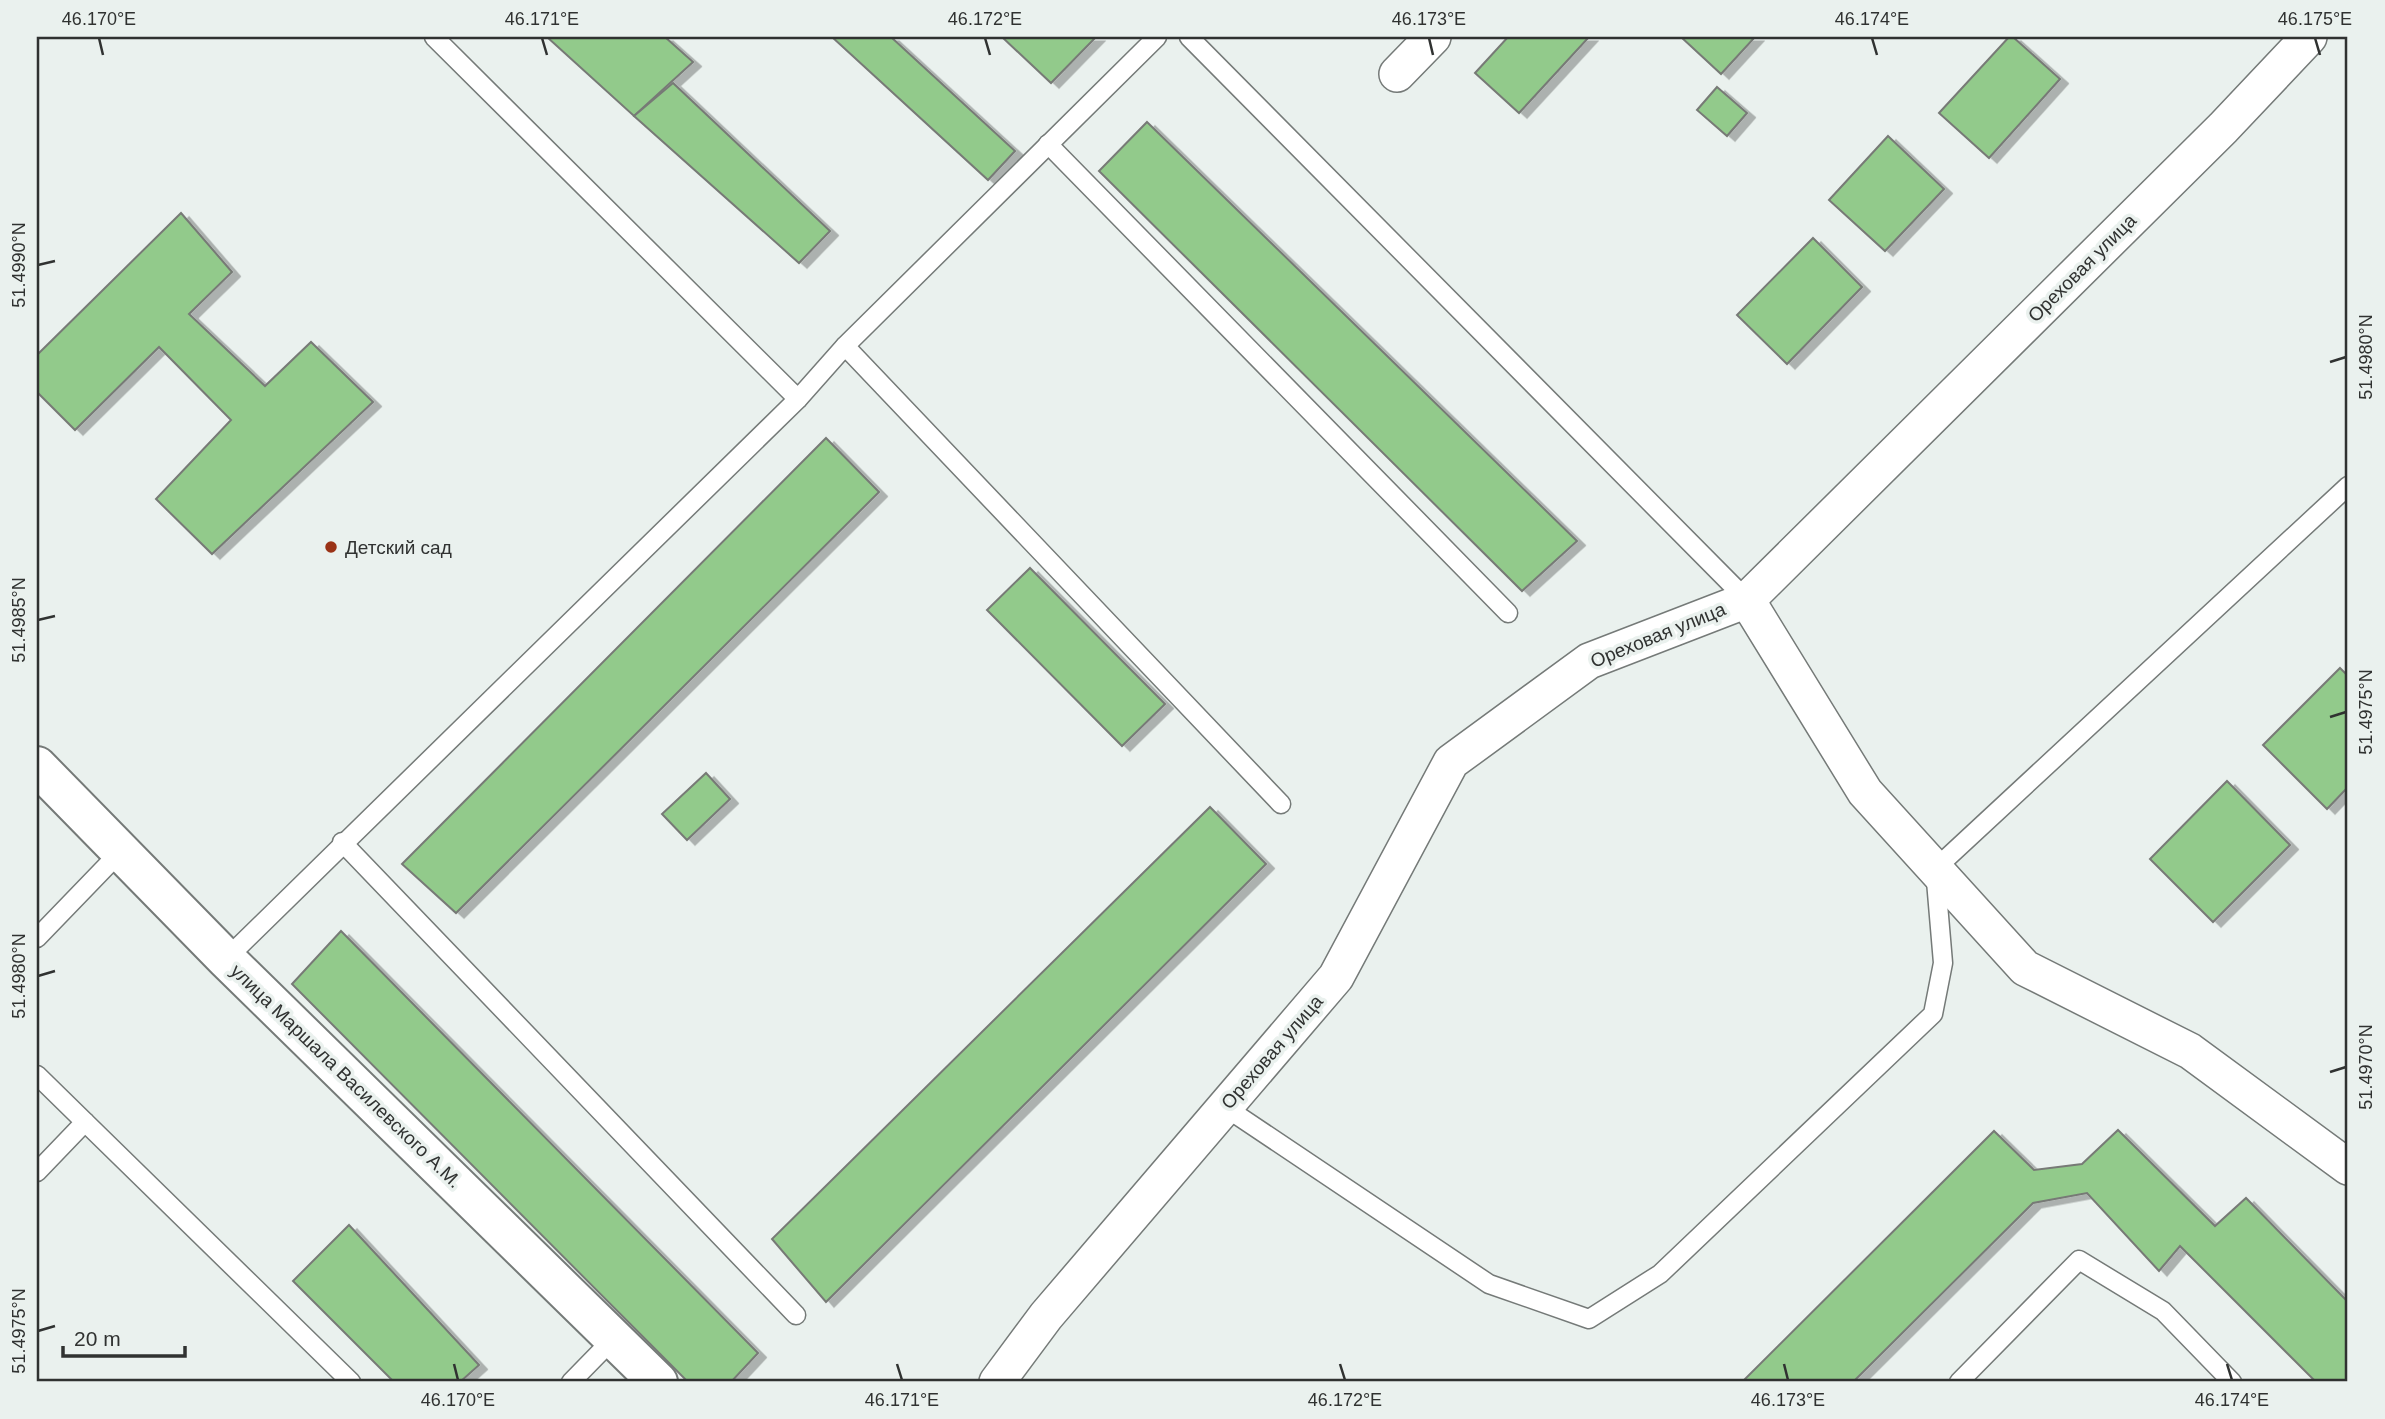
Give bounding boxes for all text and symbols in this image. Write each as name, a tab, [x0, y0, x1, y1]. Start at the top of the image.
text: 46.170°E	[62, 9, 136, 29]
text: 46.171°E	[505, 9, 579, 29]
text: 46.172°E	[948, 9, 1022, 29]
text: 46.173°E	[1392, 9, 1466, 29]
text: 46.174°E	[1835, 9, 1909, 29]
text: 46.175°E	[2278, 9, 2352, 29]
street label: Ореховая улица	[2024, 210, 2140, 326]
text: 51.4990°N	[9, 222, 29, 308]
text: 51.4980°N	[2356, 314, 2376, 400]
place label: Детский сад	[345, 537, 452, 558]
marker: Детский сад	[323, 539, 339, 555]
text: 51.4985°N	[9, 577, 29, 663]
street label: Ореховая улица	[1587, 598, 1729, 672]
text: 51.4975°N	[2356, 669, 2376, 755]
text: 51.4980°N	[9, 933, 29, 1019]
street label: улица Маршала Василевского А.М.	[226, 960, 466, 1192]
street label: Ореховая улица	[1217, 991, 1327, 1113]
text: 51.4970°N	[2356, 1024, 2376, 1110]
text: 51.4975°N	[9, 1288, 29, 1374]
scale bar	[63, 1314, 186, 1358]
text: 20 m	[74, 1327, 121, 1350]
text: 46.170°E	[421, 1390, 495, 1410]
text: 46.171°E	[865, 1390, 939, 1410]
text: 46.172°E	[1308, 1390, 1382, 1410]
text: 46.173°E	[1751, 1390, 1825, 1410]
text: 46.174°E	[2195, 1390, 2269, 1410]

